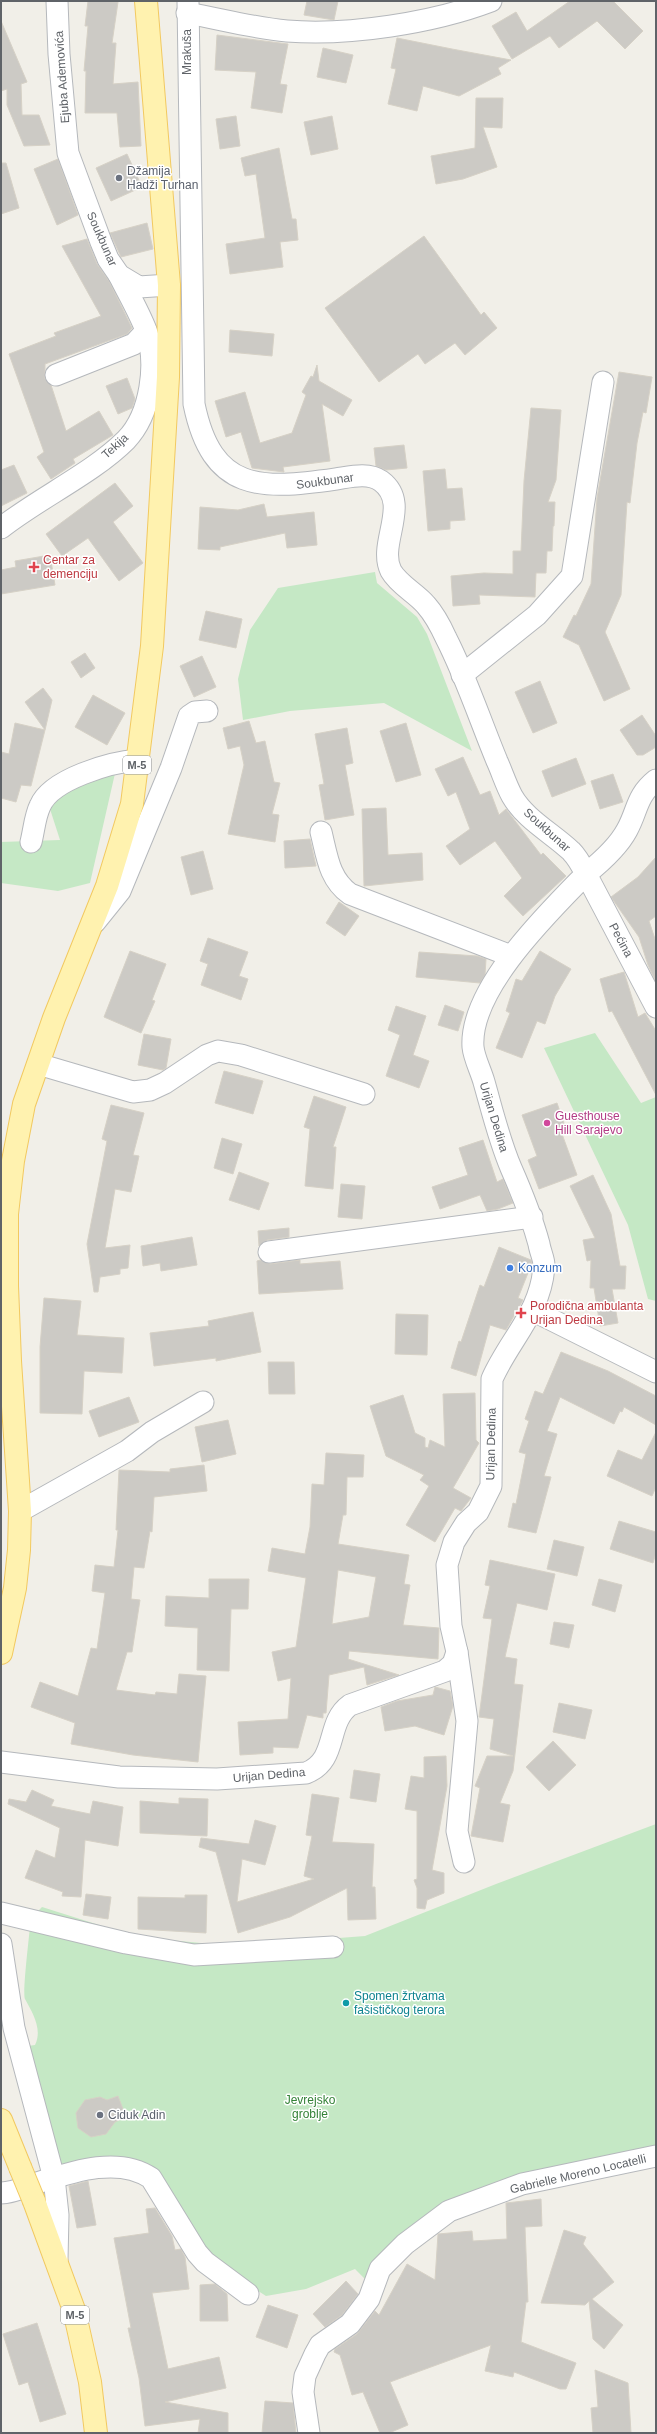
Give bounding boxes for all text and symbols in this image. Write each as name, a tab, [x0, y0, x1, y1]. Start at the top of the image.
street label: Mrakuša	[180, 29, 194, 75]
street label: Ejuba Ademovića	[52, 30, 72, 124]
place label: Džamija Hadži Turhan	[127, 164, 198, 192]
marker: Džamija Hadži Turhan	[114, 173, 124, 183]
street label: Soukbunar	[84, 210, 120, 268]
street label: Tekija	[99, 430, 131, 461]
street label: Soukbunar	[295, 470, 355, 492]
place label: Centar za demenciju	[43, 553, 98, 581]
marker: Centar za demenciju	[28, 561, 40, 573]
road number: M-5	[123, 756, 151, 774]
street label: Soukbunar	[521, 805, 573, 855]
street label: Pećina	[606, 921, 636, 960]
street label: Urijan Dedina	[477, 1080, 511, 1154]
place label: Guesthouse Hill Sarajevo	[555, 1109, 623, 1137]
marker: Guesthouse Hill Sarajevo	[542, 1118, 552, 1128]
place label: Konzum	[518, 1261, 562, 1275]
marker: Konzum	[505, 1263, 515, 1273]
place label: Porodična ambulanta Urijan Dedina	[530, 1299, 644, 1327]
marker: Porodična ambulanta Urijan Dedina	[515, 1307, 527, 1319]
street label: Urijan Dedina	[483, 1407, 499, 1480]
street label: Urijan Dedina	[232, 1765, 306, 1785]
place label: Spomen žrtvama fašističkog terora	[354, 1989, 445, 2017]
marker: Spomen žrtvama fašističkog terora	[341, 1998, 351, 2008]
park label: Jevrejsko groblje	[285, 2093, 336, 2121]
place label: Ciduk Adin	[108, 2108, 165, 2122]
marker: Ciduk Adin	[95, 2110, 105, 2120]
street label: Gabrielle Moreno Locatelli	[509, 2151, 647, 2197]
road number: M-5	[61, 2306, 89, 2324]

